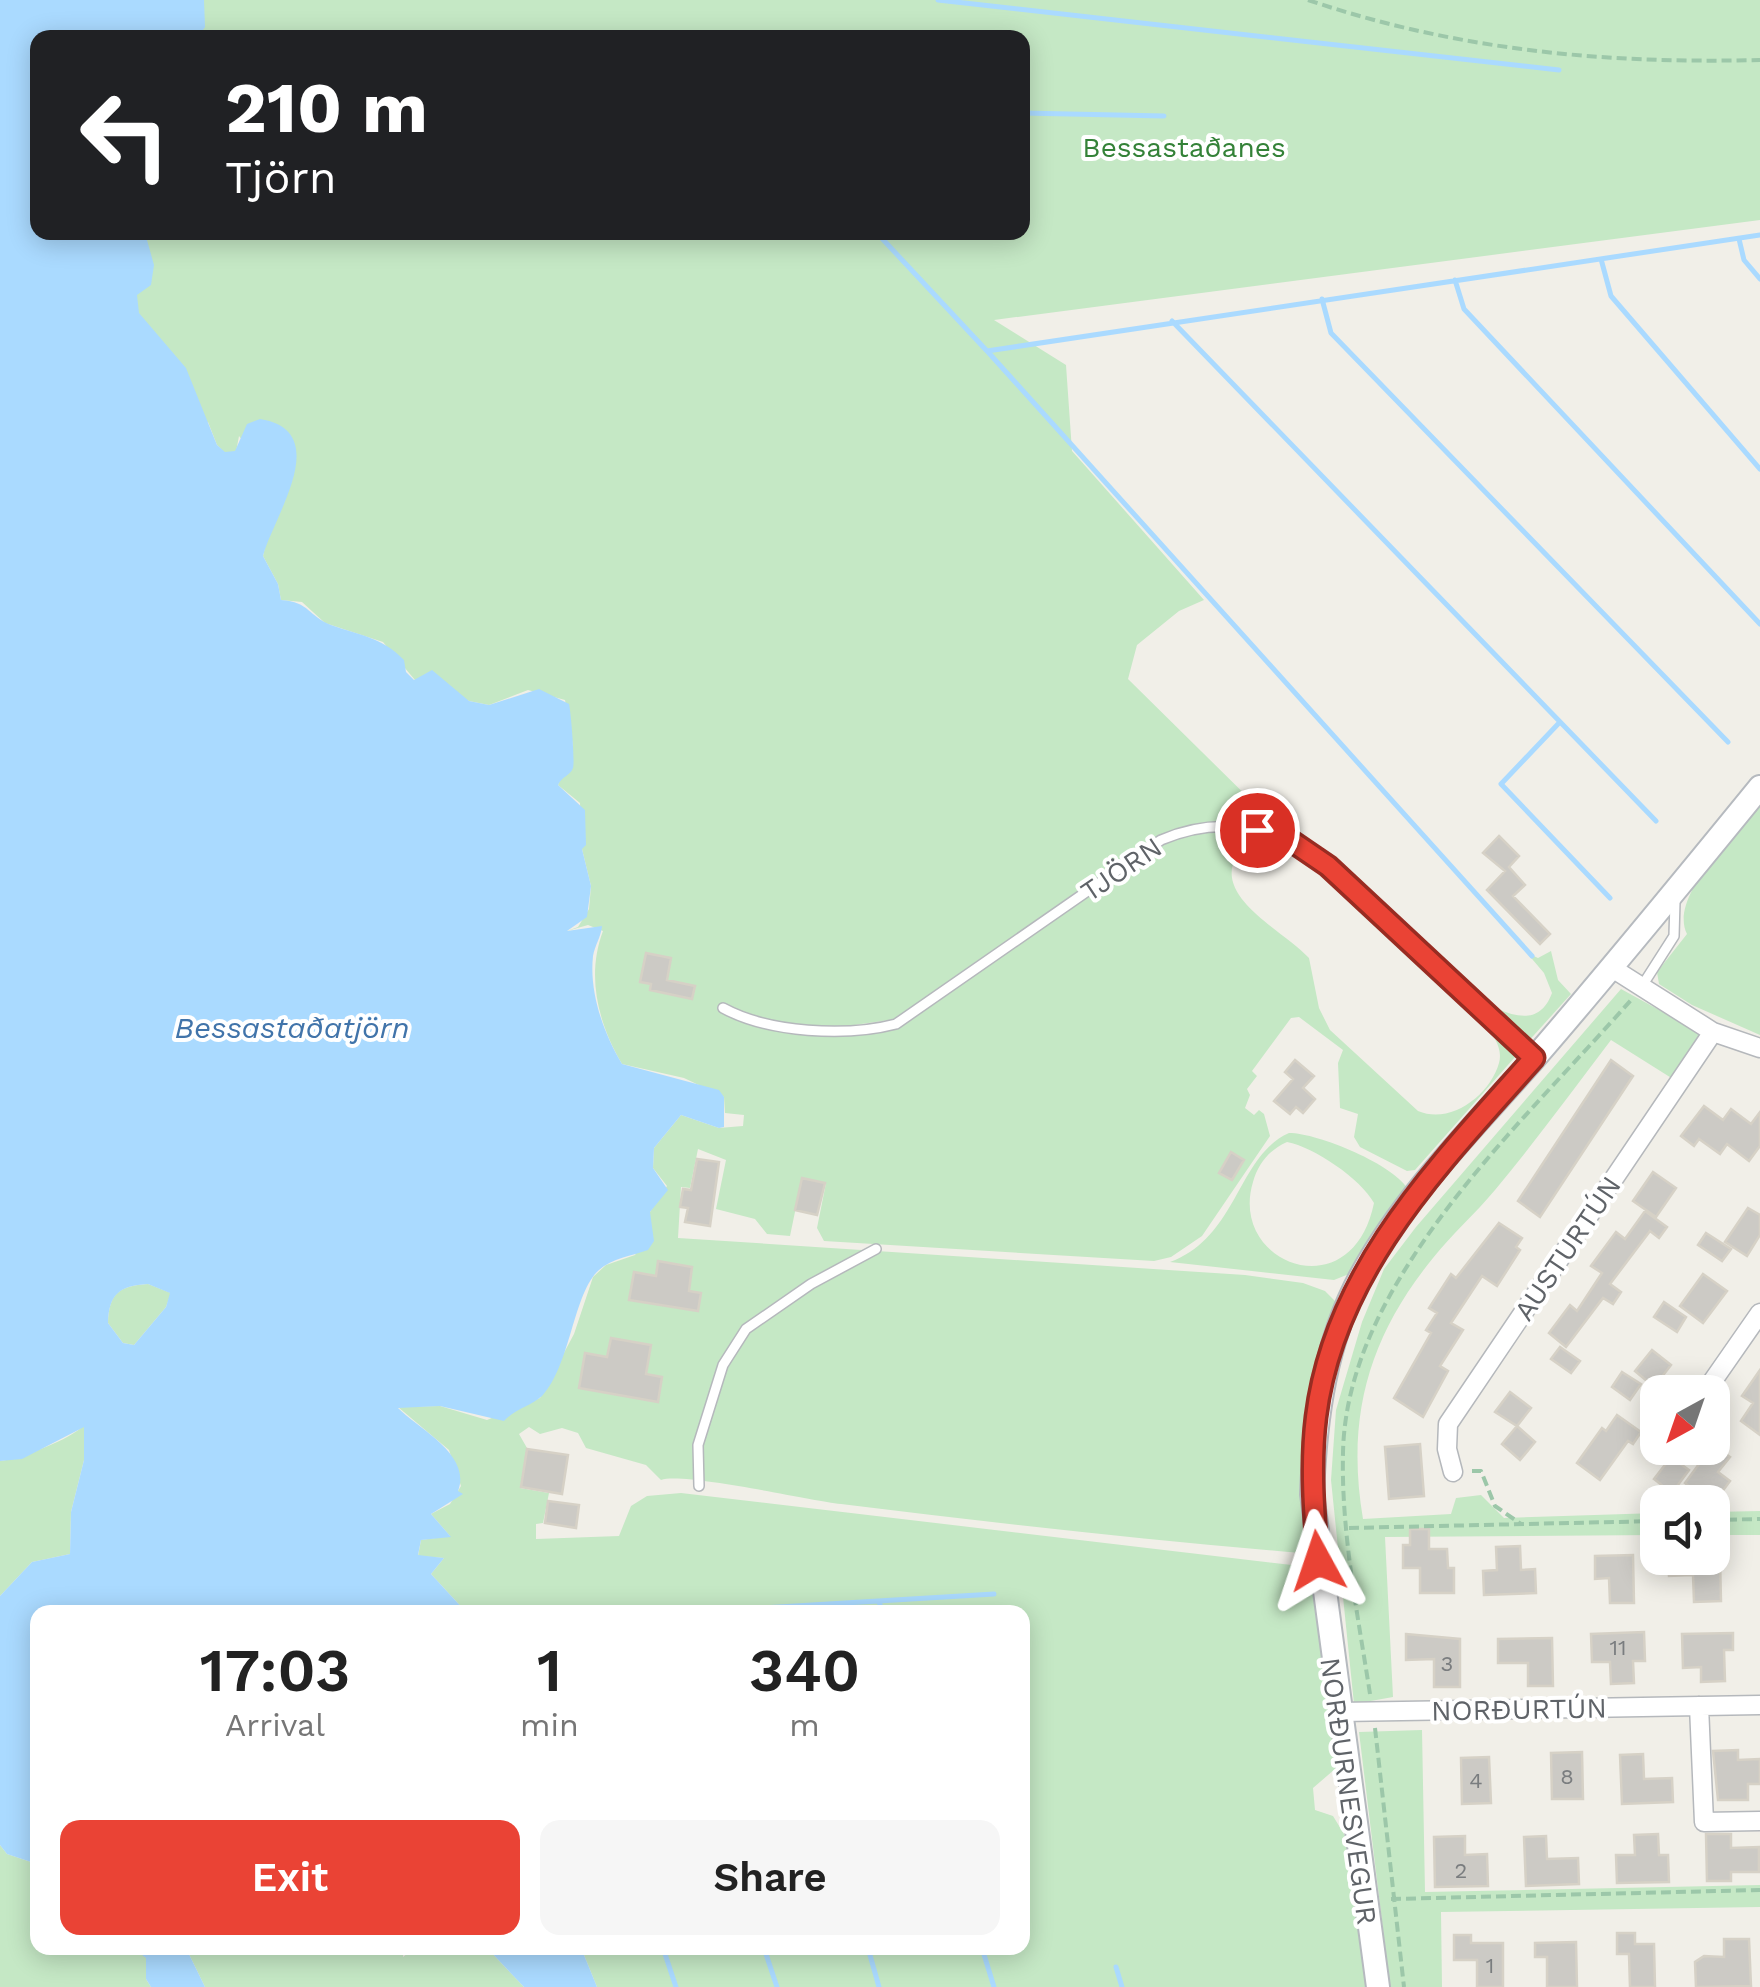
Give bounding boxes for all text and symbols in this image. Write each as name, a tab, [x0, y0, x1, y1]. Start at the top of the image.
text: 210 m	[225, 67, 428, 149]
icon: left	[60, 70, 190, 200]
park label: Bessastaðanes	[1082, 131, 1286, 164]
text: Tjörn	[225, 151, 337, 204]
pin	[1215, 788, 1300, 873]
icon: arrive	[1230, 803, 1285, 858]
street label: TJÖRN	[1075, 830, 1168, 908]
water label: Bessastaðatjörn	[175, 1010, 409, 1045]
street label: AUSTURTÚN	[1507, 1170, 1628, 1327]
north arrow	[1640, 1375, 1730, 1465]
map controls	[1640, 1375, 1730, 1575]
button: sound	[1640, 1485, 1730, 1575]
position arrow	[1266, 1509, 1370, 1613]
text: 17:03	[200, 1635, 350, 1706]
text: 1	[537, 1635, 562, 1706]
text: 340	[749, 1635, 860, 1706]
house number: 11	[1609, 1635, 1627, 1660]
house number: 3	[1441, 1651, 1453, 1676]
street label: NORÐURNESVEGUR	[1313, 1655, 1384, 1927]
street label: NORÐURTÚN	[1431, 1691, 1607, 1728]
text: Arrival	[225, 1706, 325, 1744]
text: min	[520, 1706, 579, 1744]
text: m	[789, 1706, 820, 1744]
house number: 8	[1560, 1764, 1574, 1789]
house number: 4	[1469, 1768, 1483, 1793]
button: Exit	[60, 1820, 520, 1935]
button: Share	[540, 1820, 1000, 1935]
house number: 2	[1455, 1858, 1467, 1883]
house number: 1	[1486, 1953, 1494, 1978]

